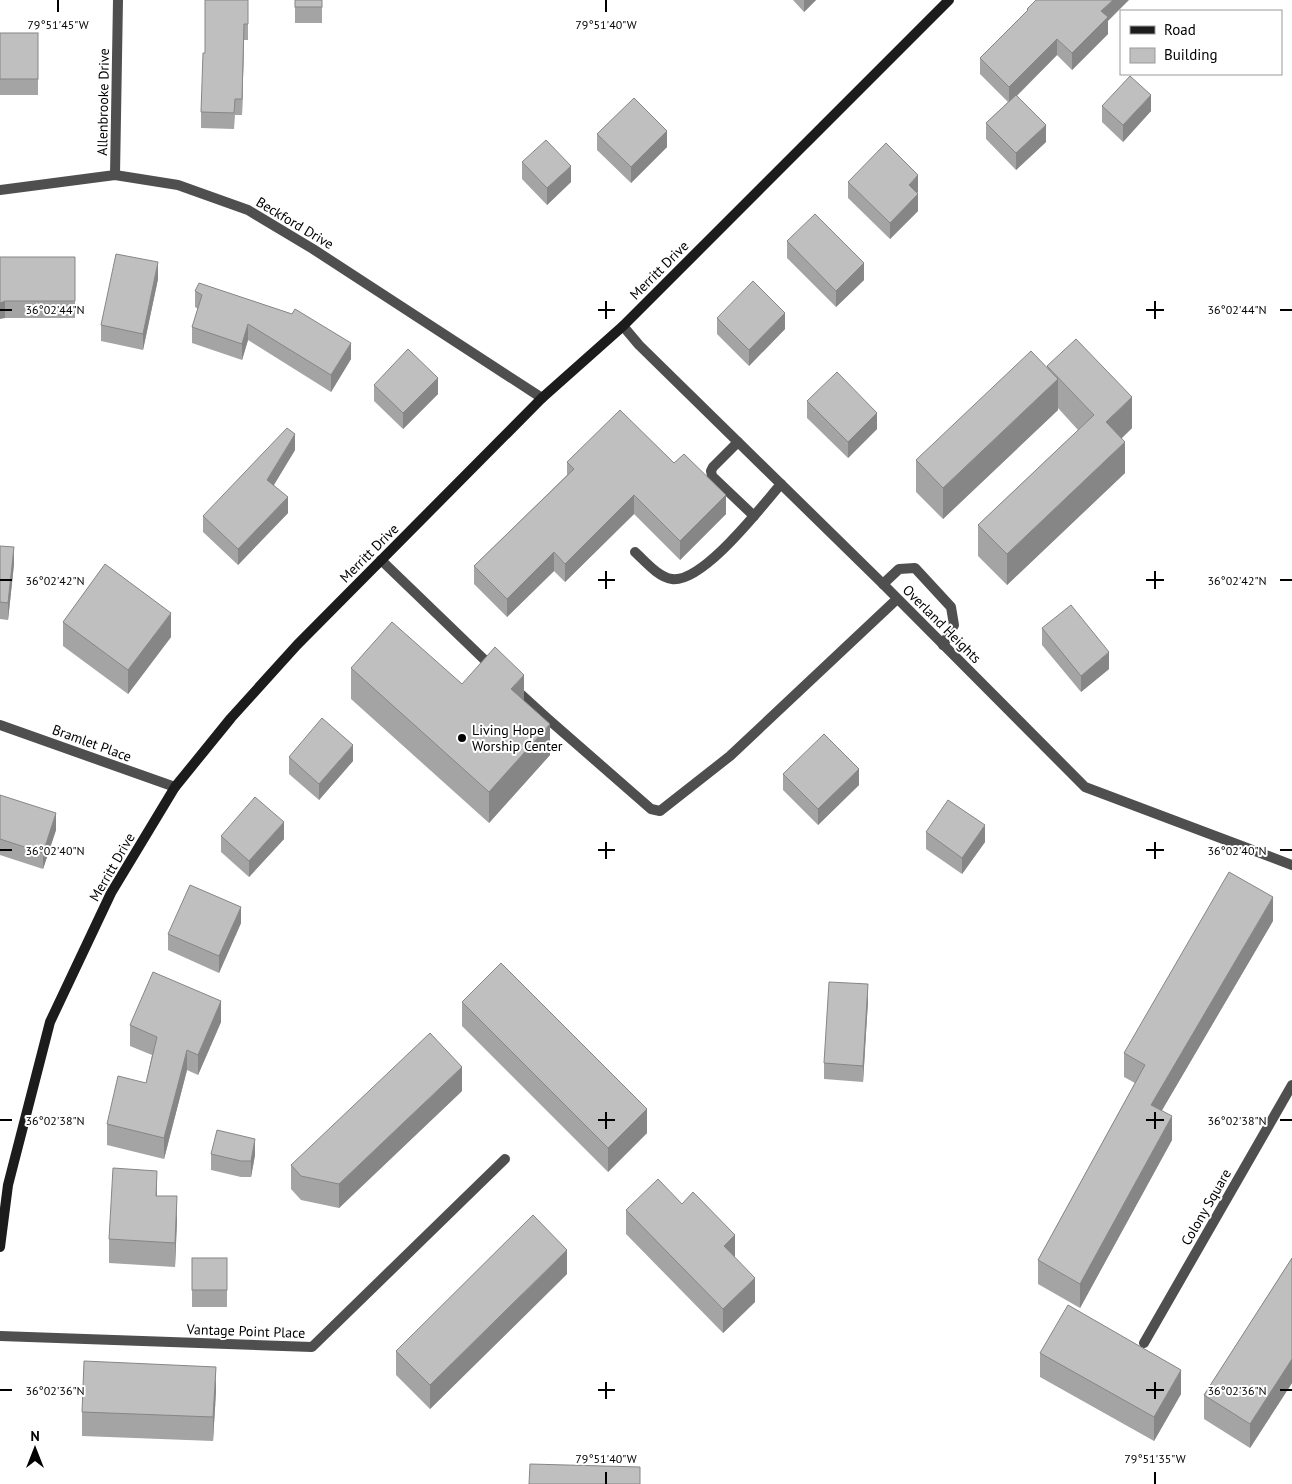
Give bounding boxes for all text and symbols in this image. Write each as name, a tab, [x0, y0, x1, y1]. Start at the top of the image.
legend	[1120, 10, 1282, 75]
text: 79°51'45"W	[27, 17, 89, 32]
text: 79°51'40"W	[575, 17, 637, 32]
text: Road	[1164, 20, 1196, 39]
text: Building	[1164, 45, 1218, 64]
street label: Allenbrooke Drive	[93, 48, 113, 156]
street label: Beckford Drive	[253, 193, 337, 253]
street label: Merritt Drive	[626, 237, 692, 303]
text: 36°02'44"N	[25, 302, 85, 317]
text: 36°02'44"N	[1207, 302, 1267, 317]
street label: Merritt Drive	[336, 520, 402, 586]
text: 36°02'42"N	[25, 573, 85, 588]
text: 36°02'42"N	[1207, 573, 1267, 588]
street label: Overland Heights	[899, 581, 985, 667]
street label: Bramlet Place	[50, 720, 134, 766]
place label: Living Hope Worship Center	[472, 721, 563, 755]
marker: Living Hope Worship Center	[456, 732, 468, 744]
street label: Merritt Drive	[85, 830, 139, 904]
text: 36°02'40"N	[25, 843, 85, 858]
text: 36°02'40"N	[1207, 843, 1267, 858]
text: 36°02'38"N	[25, 1113, 85, 1128]
text: 36°02'38"N	[1207, 1113, 1267, 1128]
street label: Colony Square	[1177, 1166, 1235, 1248]
street label: Vantage Point Place	[185, 1320, 306, 1342]
text: 36°02'36"N	[25, 1383, 85, 1398]
text: 36°02'36"N	[1207, 1383, 1267, 1398]
north arrow	[10, 1424, 60, 1474]
text: N	[30, 1427, 40, 1445]
text: 79°51'40"W	[575, 1451, 637, 1466]
text: 79°51'35"W	[1124, 1451, 1186, 1466]

